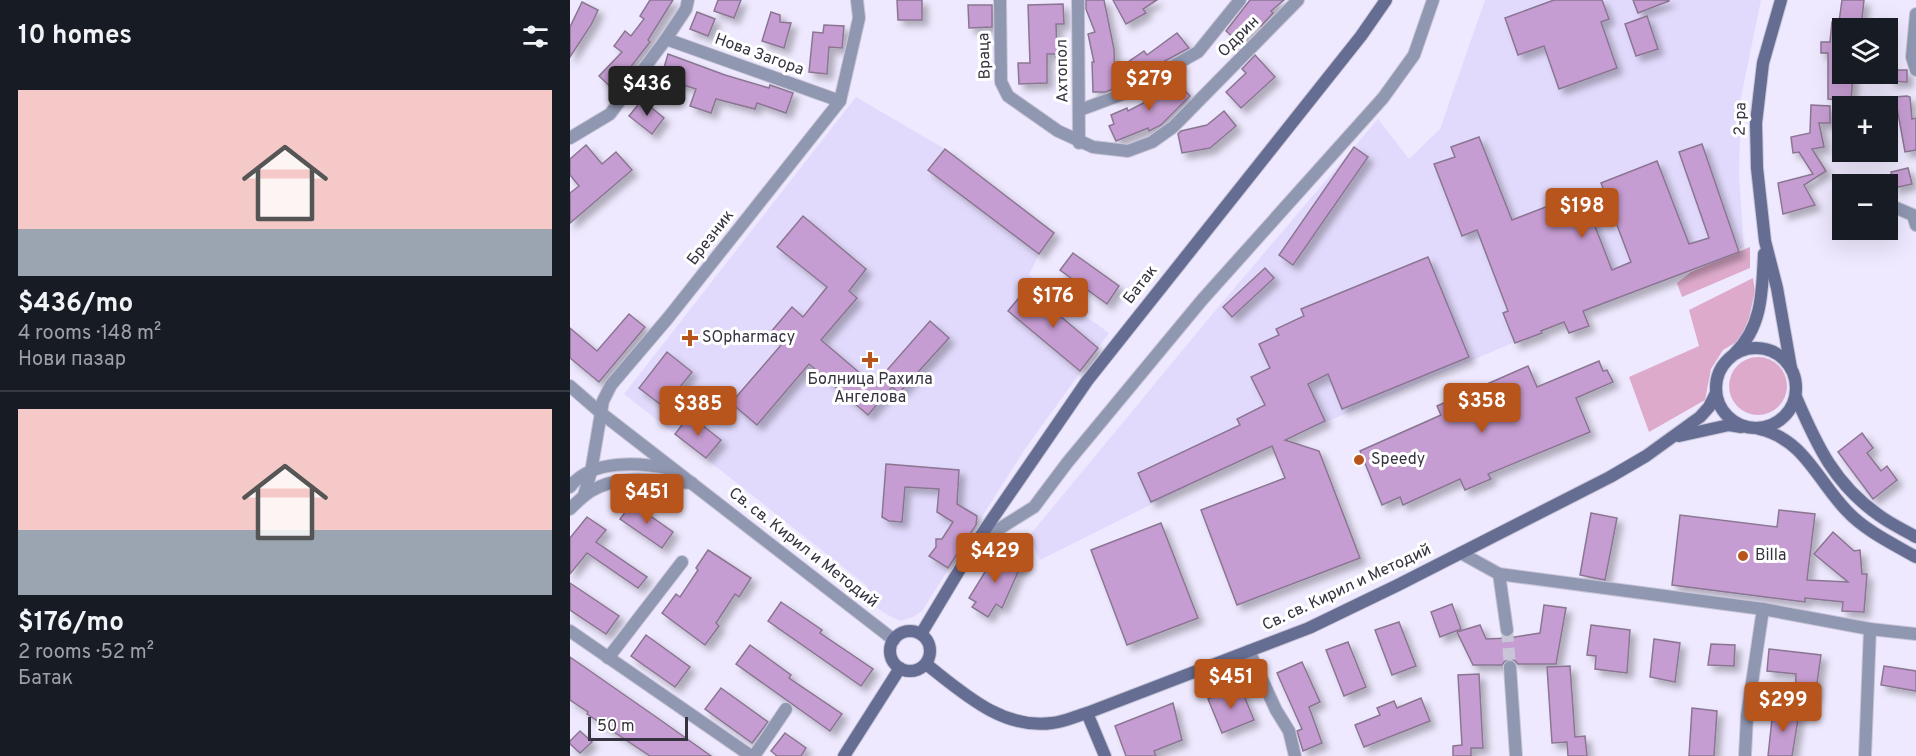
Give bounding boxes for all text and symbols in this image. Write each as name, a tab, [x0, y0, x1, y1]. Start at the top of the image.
street label: Одрин	[1214, 12, 1264, 62]
map controls	[1832, 18, 1898, 240]
button: layers	[1832, 18, 1898, 84]
text: 10 homes	[18, 20, 132, 53]
icon: filters	[519, 20, 552, 53]
street label: Нова Загора	[712, 30, 806, 80]
street label: Враца	[974, 32, 996, 80]
street label: Ахтопол	[1052, 39, 1074, 103]
pin: $279	[1113, 61, 1185, 112]
pin: $436	[611, 66, 683, 117]
text: $279	[1125, 67, 1173, 93]
text: $436	[622, 72, 672, 98]
button: +	[1832, 96, 1898, 162]
street label: 2-ра	[1730, 102, 1752, 136]
icon: home	[231, 129, 339, 237]
button: −	[1832, 174, 1898, 240]
pin: $198	[1546, 188, 1618, 239]
text: $198	[1560, 194, 1604, 220]
street label: Брезник	[683, 206, 739, 270]
street label: Батак	[1120, 261, 1162, 309]
pin: $176	[1017, 278, 1089, 329]
text: $176	[1032, 284, 1074, 310]
text: $436/mo	[18, 288, 133, 321]
text: 4 rooms · 148 m²	[18, 321, 161, 347]
place label: SOpharmacy	[702, 328, 795, 348]
marker: SOpharmacy	[683, 331, 697, 345]
text: Нови пазар	[18, 347, 126, 373]
marker: Болница Рахила Ангелова	[861, 351, 879, 369]
place label: Болница Рахила Ангелова	[807, 370, 933, 408]
pin: $358	[1446, 383, 1518, 434]
pin: $385	[662, 386, 734, 437]
text: $358	[1458, 389, 1506, 415]
text: $385	[674, 392, 722, 418]
icon: home	[231, 448, 339, 556]
place label: Speedy	[1371, 450, 1425, 470]
marker: Speedy	[1352, 453, 1366, 467]
pin: $451	[611, 474, 683, 525]
text: $451	[624, 480, 670, 506]
street label: Св. св. Кирил и Методий	[724, 483, 882, 613]
pin: $429	[959, 533, 1031, 584]
text: $429	[970, 539, 1020, 565]
street label: Св. св. Кирил и Методий	[1259, 540, 1435, 636]
place label: Billa	[1755, 546, 1786, 566]
marker: Billa	[1736, 549, 1750, 563]
text: $176/mo	[18, 607, 124, 640]
text: 2 rooms · 52 m²	[18, 640, 154, 666]
pin: $451	[1195, 659, 1267, 710]
text: $451	[1208, 665, 1254, 691]
text: Батак	[18, 666, 73, 692]
pin: $299	[1747, 682, 1819, 733]
text: $299	[1759, 688, 1807, 714]
scale bar	[588, 714, 688, 742]
text: 50 m	[597, 717, 635, 737]

